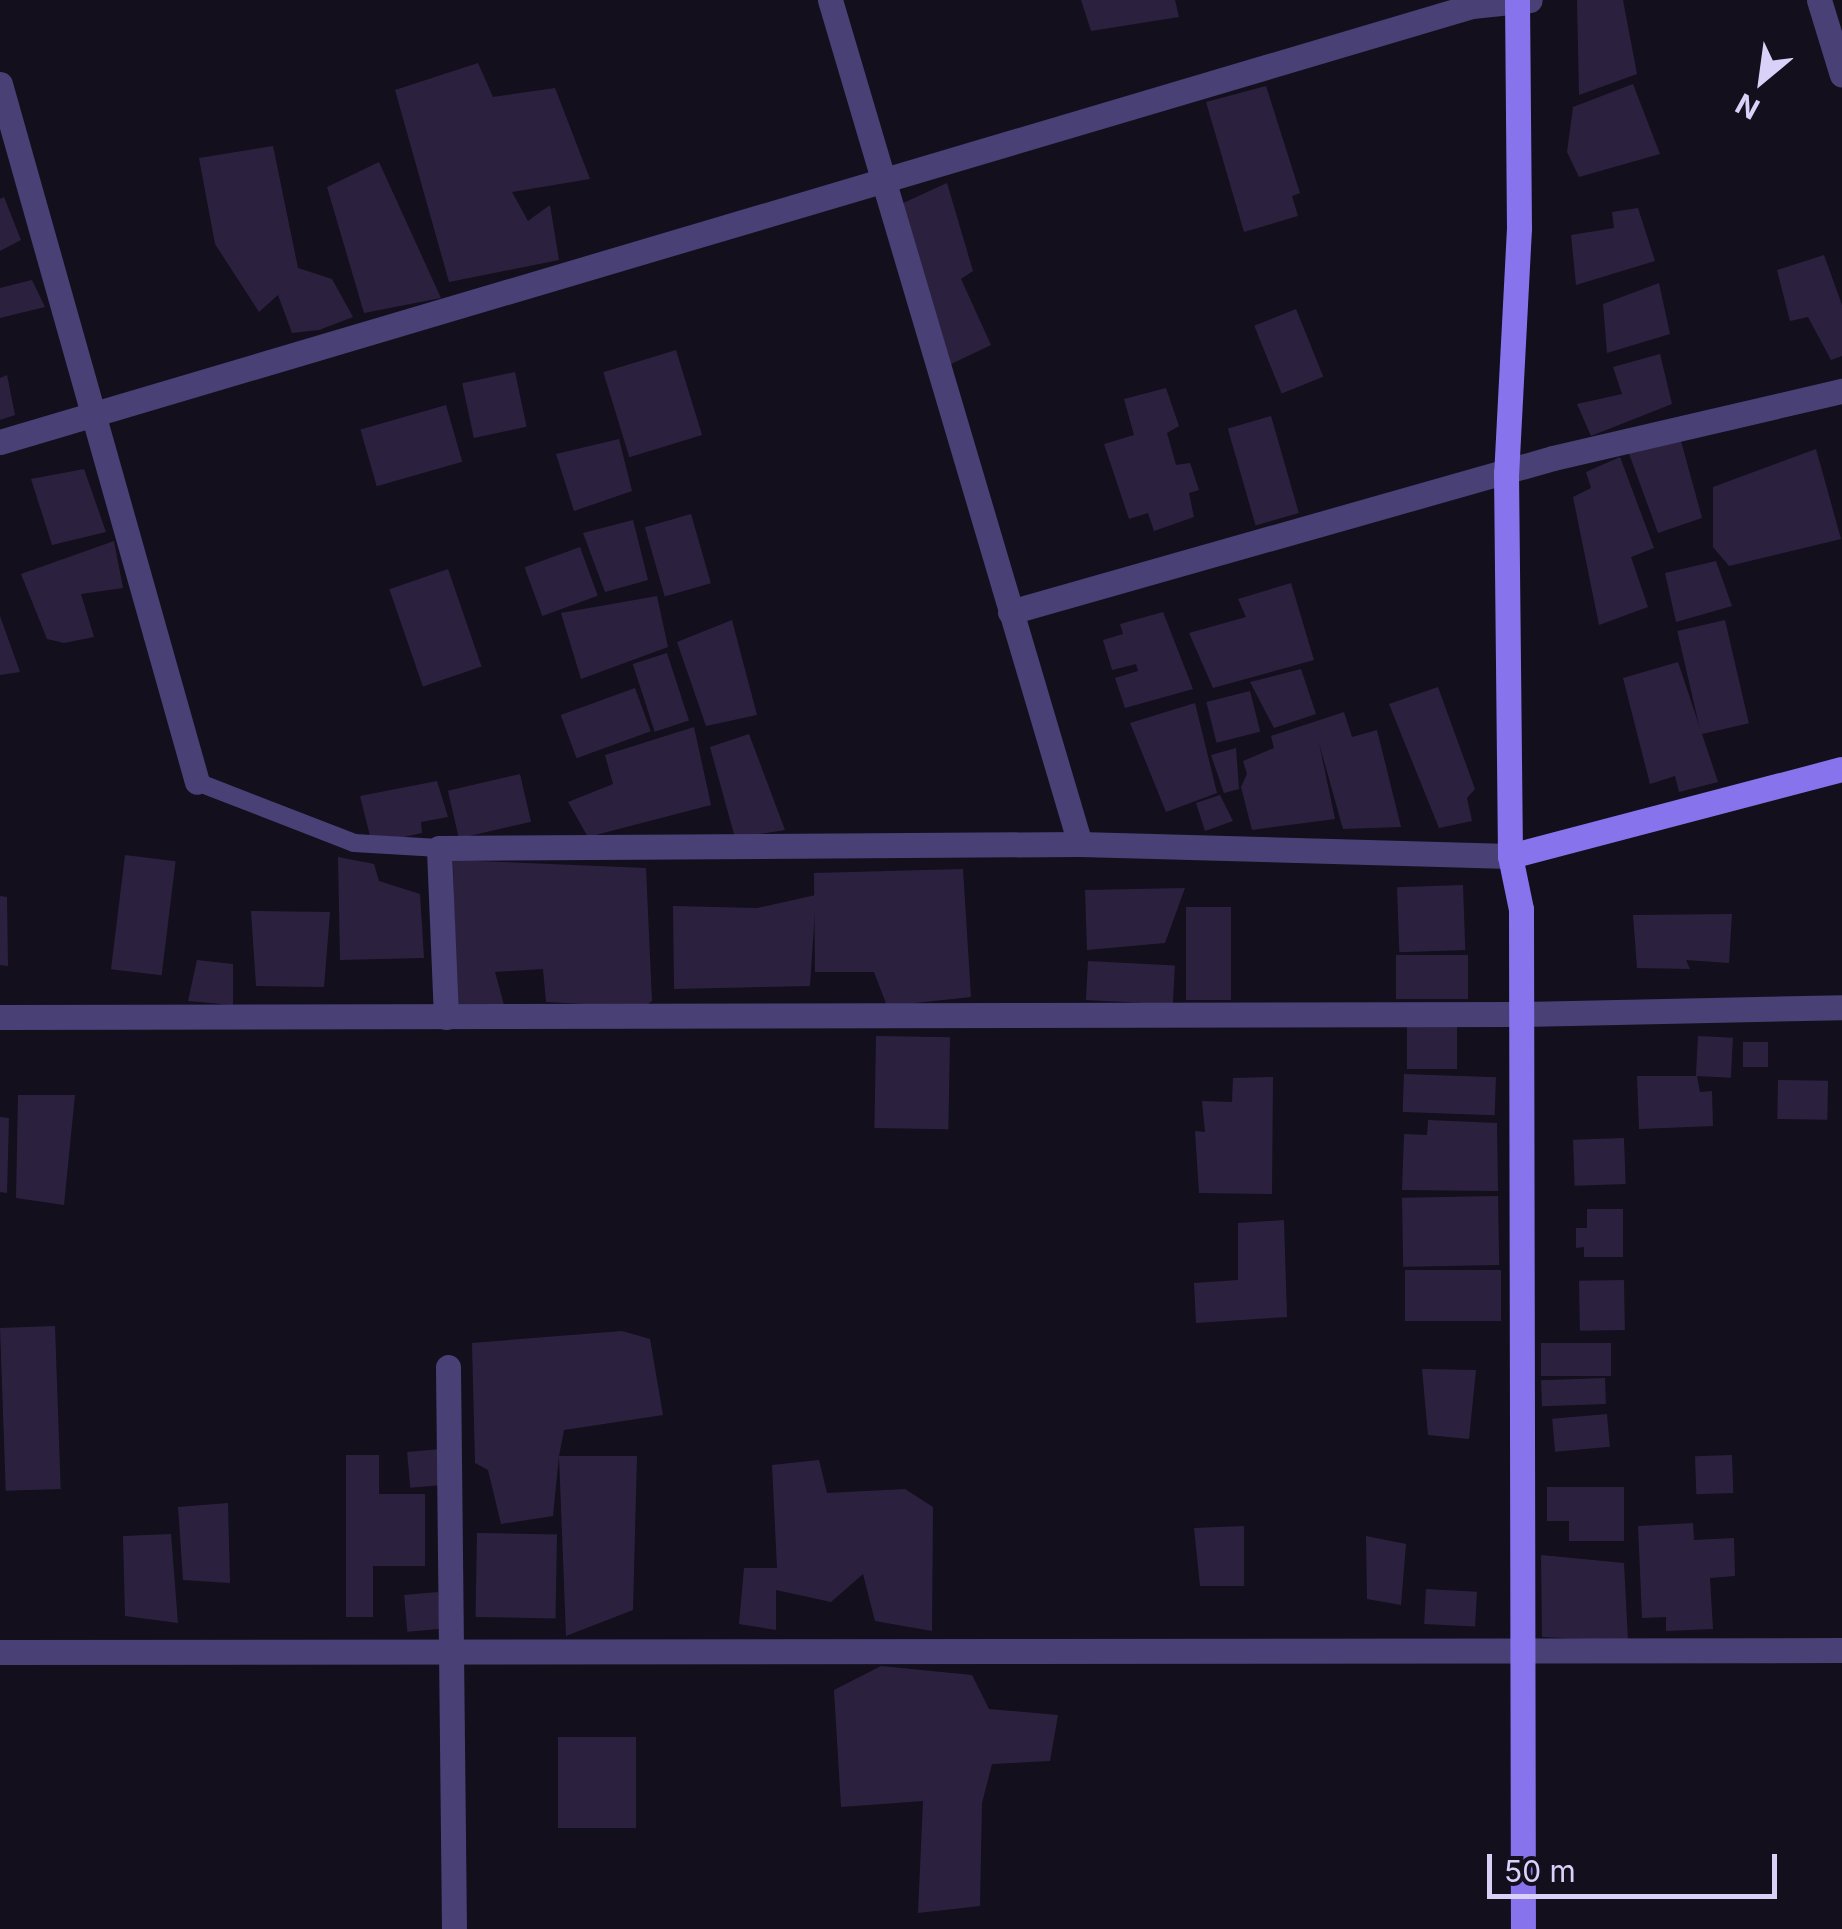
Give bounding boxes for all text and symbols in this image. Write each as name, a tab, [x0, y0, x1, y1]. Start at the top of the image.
north arrow	[1712, 30, 1812, 130]
text: N	[1730, 86, 1765, 126]
scale bar	[1492, 1834, 1782, 1896]
text: 50 m	[1504, 1853, 1576, 1889]

